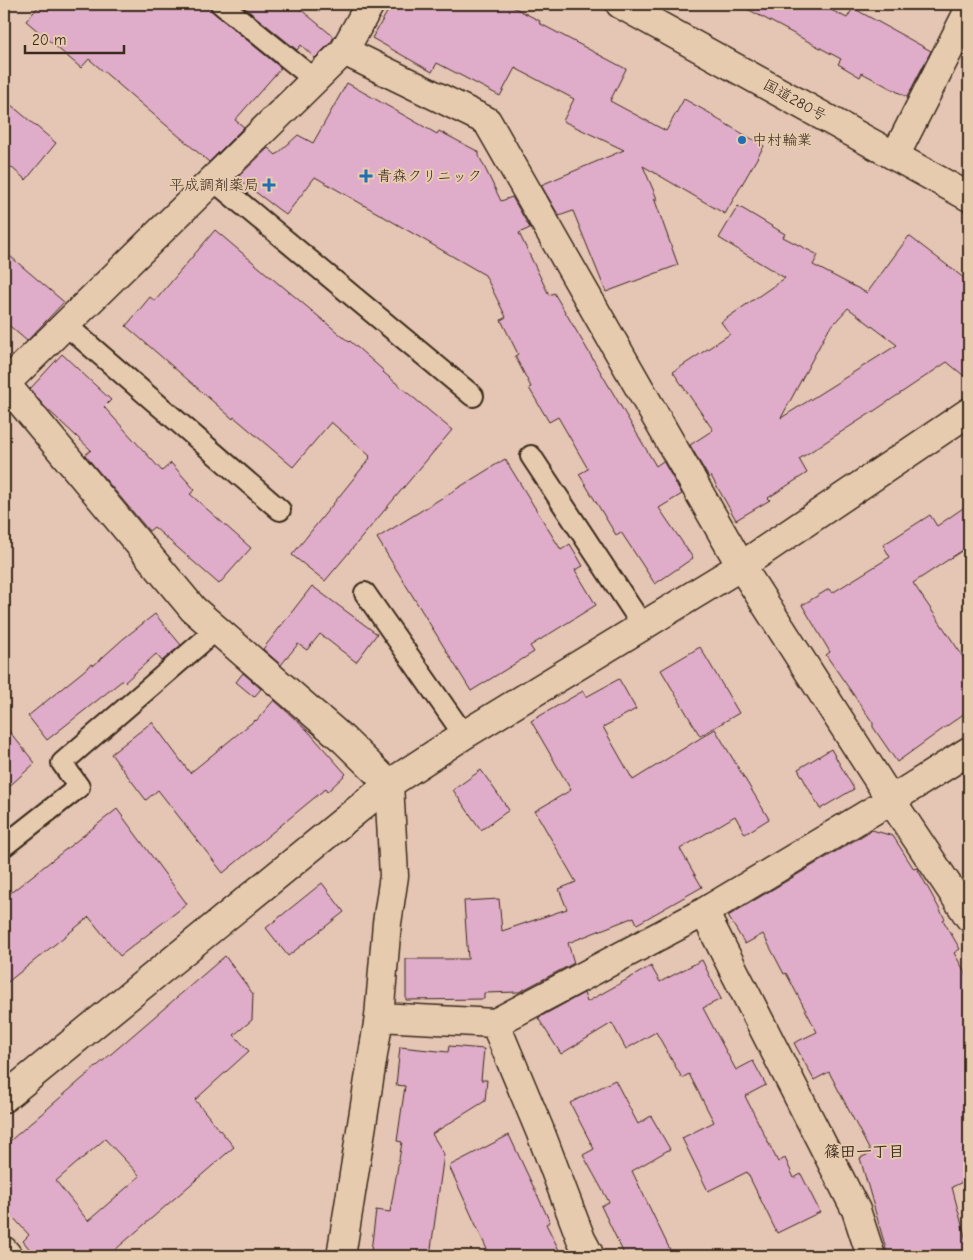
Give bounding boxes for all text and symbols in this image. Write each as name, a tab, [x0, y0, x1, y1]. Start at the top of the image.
scale bar	[25, 22, 124, 54]
text: 20 m	[32, 31, 66, 49]
street label: 国道280号	[760, 75, 830, 125]
place label: 中村輪業	[752, 131, 812, 149]
marker: 中村輪業	[736, 134, 748, 146]
place label: 青森クリニック	[377, 167, 482, 185]
marker: 青森クリニック	[359, 169, 373, 183]
place label: 平成調剤薬局	[169, 176, 259, 194]
marker: 平成調剤薬局	[263, 179, 275, 191]
district label: 篠田一丁目	[824, 1143, 904, 1161]

